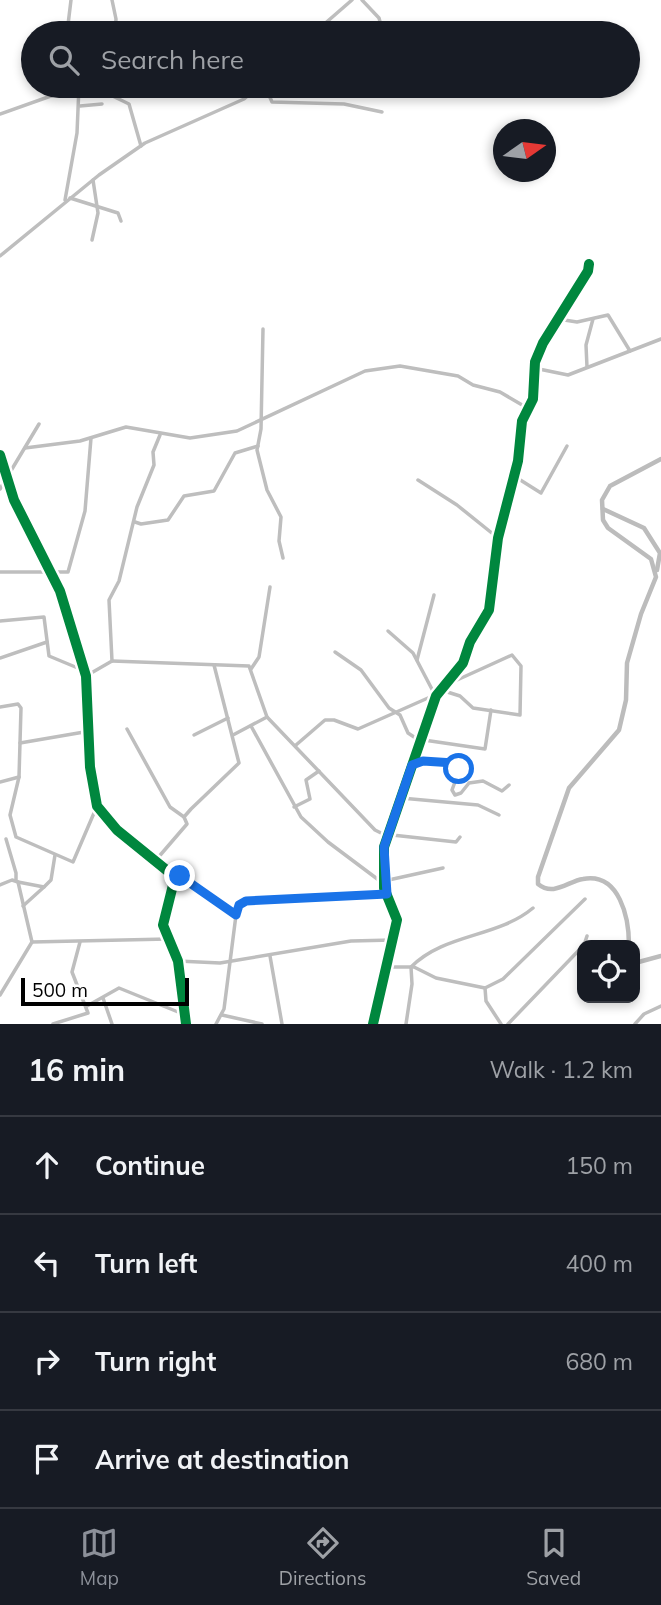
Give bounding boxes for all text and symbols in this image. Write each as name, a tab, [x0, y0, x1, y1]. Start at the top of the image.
search box	[21, 21, 640, 98]
icon: search	[45, 41, 83, 79]
text: Search here	[101, 43, 244, 76]
north arrow	[493, 119, 556, 182]
route start	[443, 753, 474, 784]
route end	[164, 860, 195, 891]
map controls	[577, 940, 640, 1003]
button: locate	[577, 940, 640, 1003]
scale bar	[21, 975, 189, 1007]
text: 500 m	[32, 978, 88, 1002]
text: 16 min	[28, 1051, 125, 1089]
text: Walk · 1.2 km	[489, 1055, 633, 1084]
icon: ahead	[28, 1146, 66, 1184]
text: Continue	[95, 1149, 205, 1182]
text: 150 m	[565, 1151, 633, 1180]
icon: left	[28, 1244, 66, 1282]
text: Turn left	[95, 1247, 197, 1280]
text: 400 m	[565, 1249, 633, 1278]
icon: right	[28, 1342, 66, 1380]
text: Turn right	[95, 1345, 216, 1378]
text: 680 m	[565, 1347, 633, 1376]
icon: arrive	[28, 1440, 66, 1478]
text: Arrive at destination	[95, 1443, 350, 1476]
tab: Map	[80, 1524, 119, 1590]
tab: Directions	[279, 1524, 367, 1590]
tab: Saved	[526, 1524, 581, 1590]

